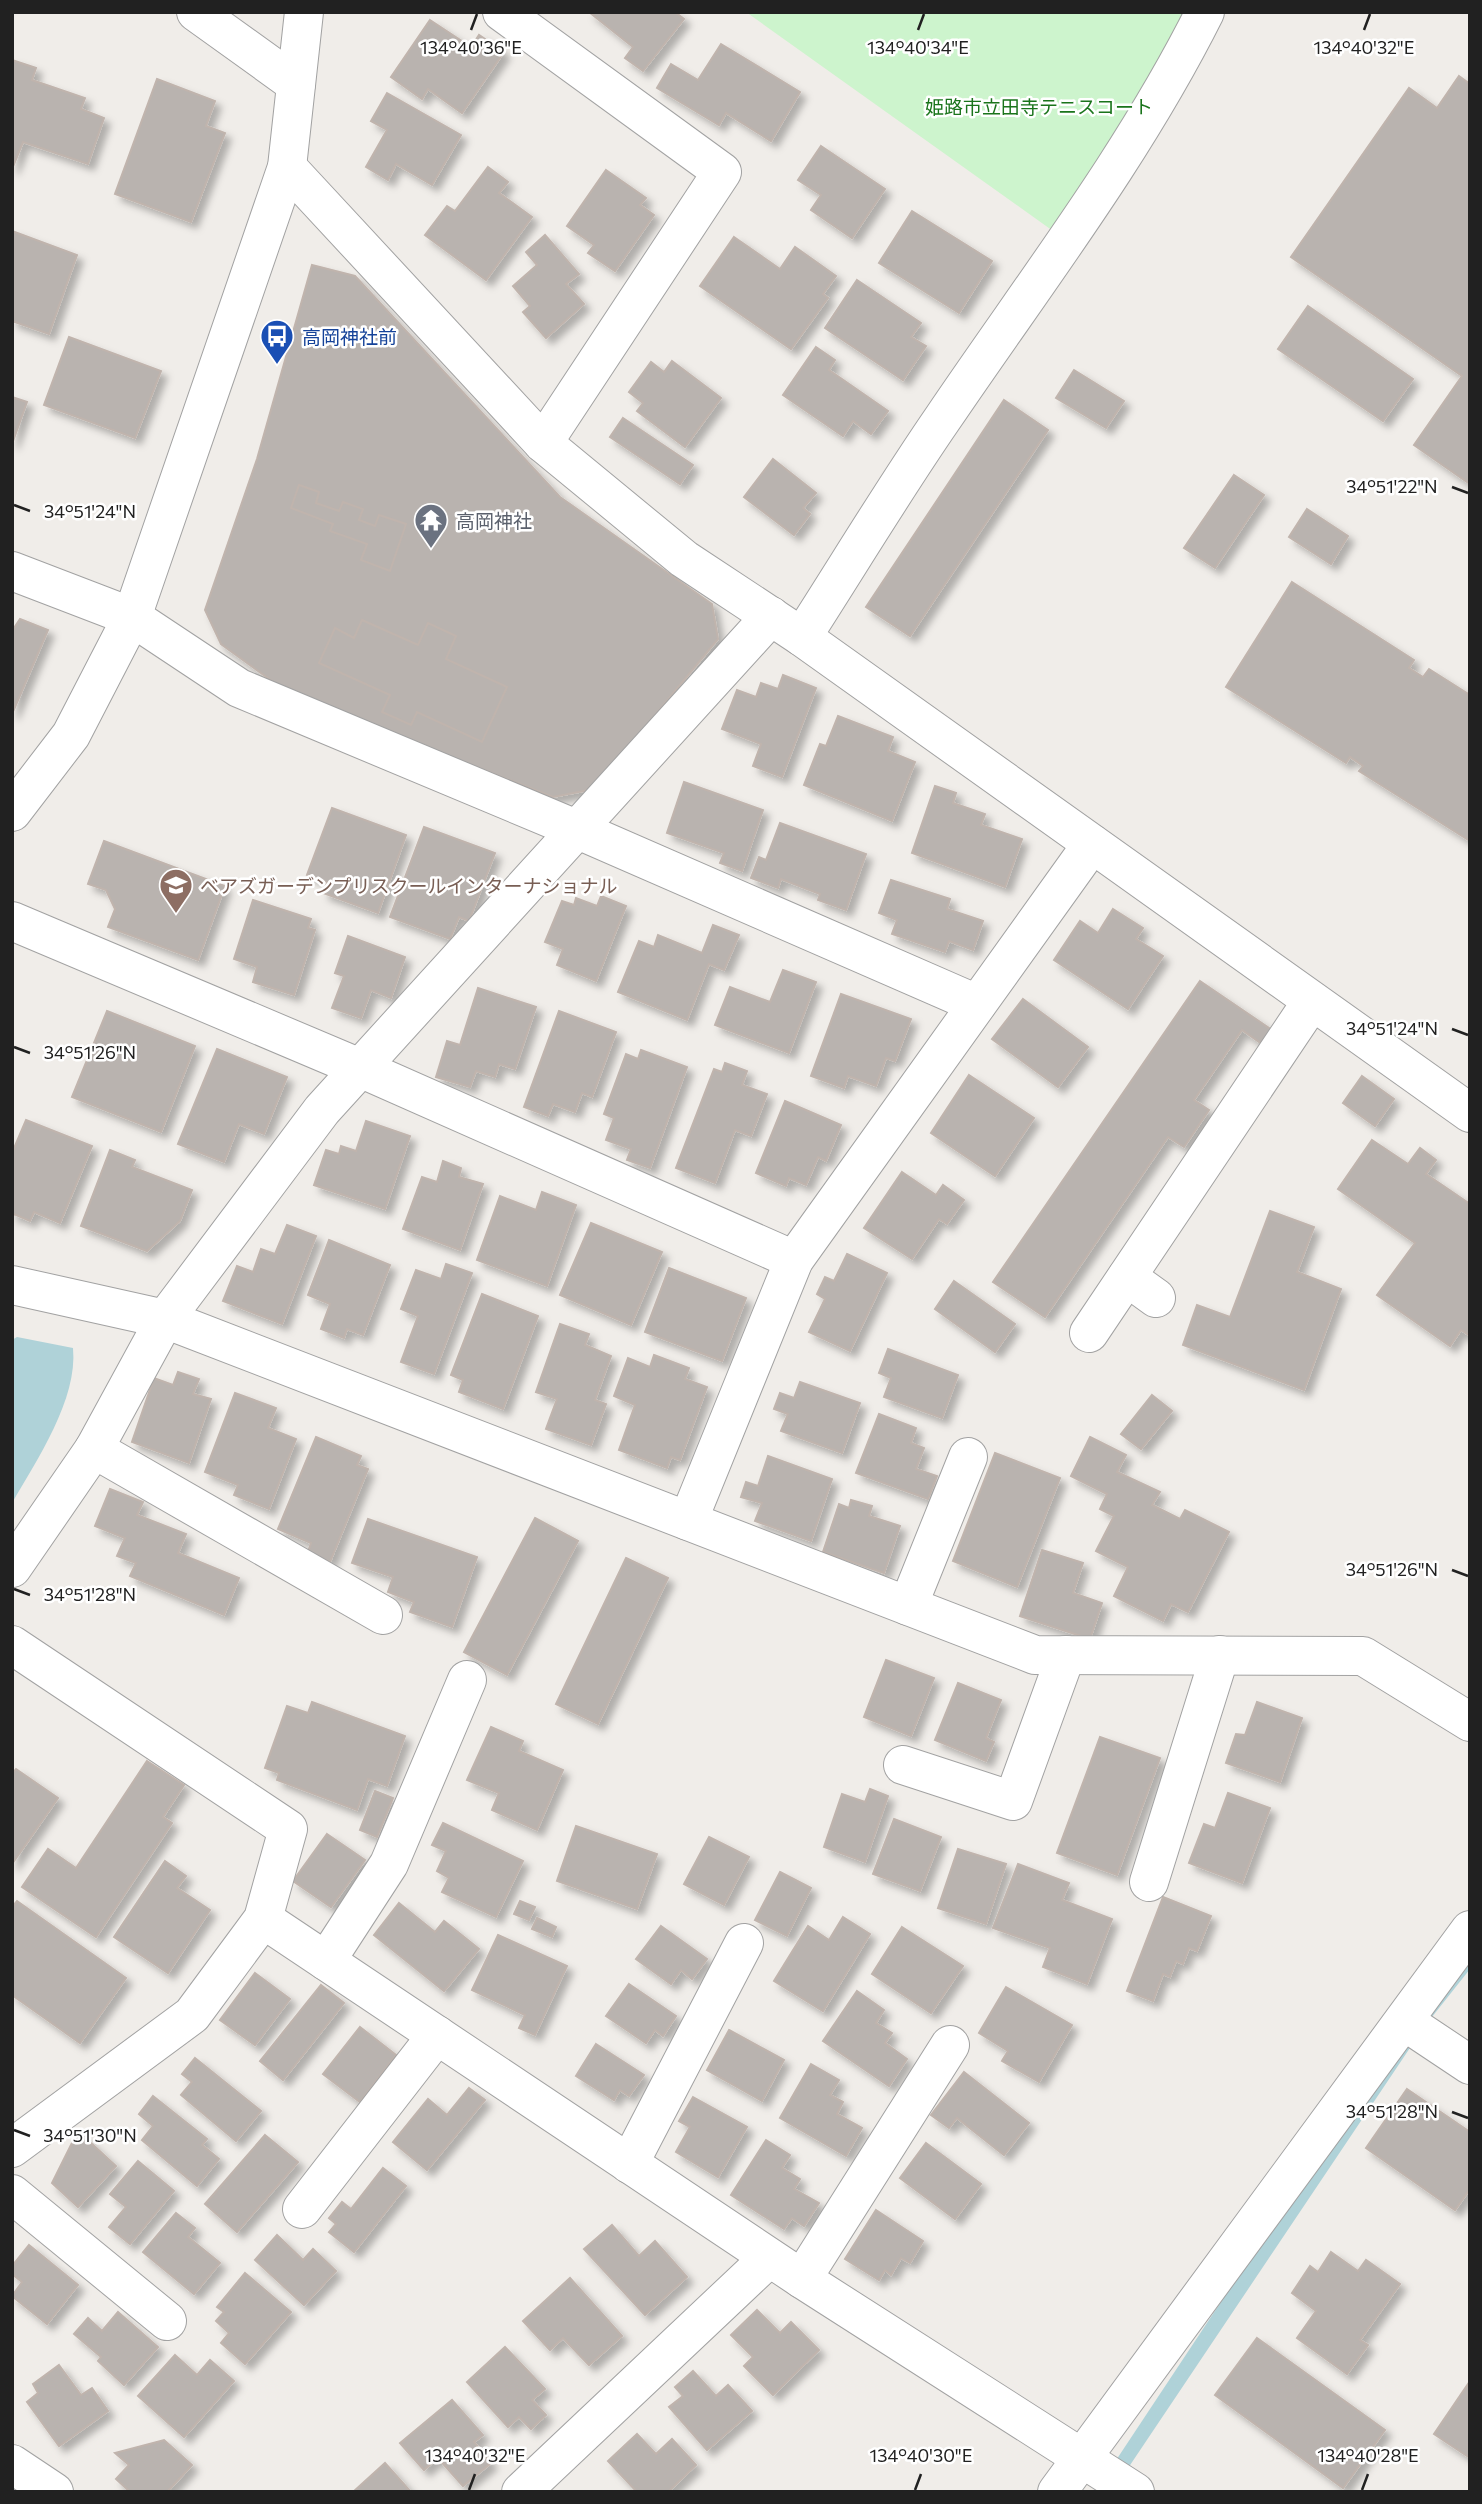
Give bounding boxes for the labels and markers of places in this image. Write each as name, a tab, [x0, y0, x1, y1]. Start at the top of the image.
bus stop icon: 高岡神社前	[258, 317, 296, 366]
place label: 高岡神社前	[302, 325, 397, 348]
temple icon: 高岡神社	[412, 501, 450, 550]
place label: 高岡神社	[456, 509, 532, 532]
school or university icon: ベアズガーデンプリスクールインターナショナル	[157, 866, 195, 915]
place label: ベアズガーデンプリスクールインターナショナル	[200, 874, 617, 897]

